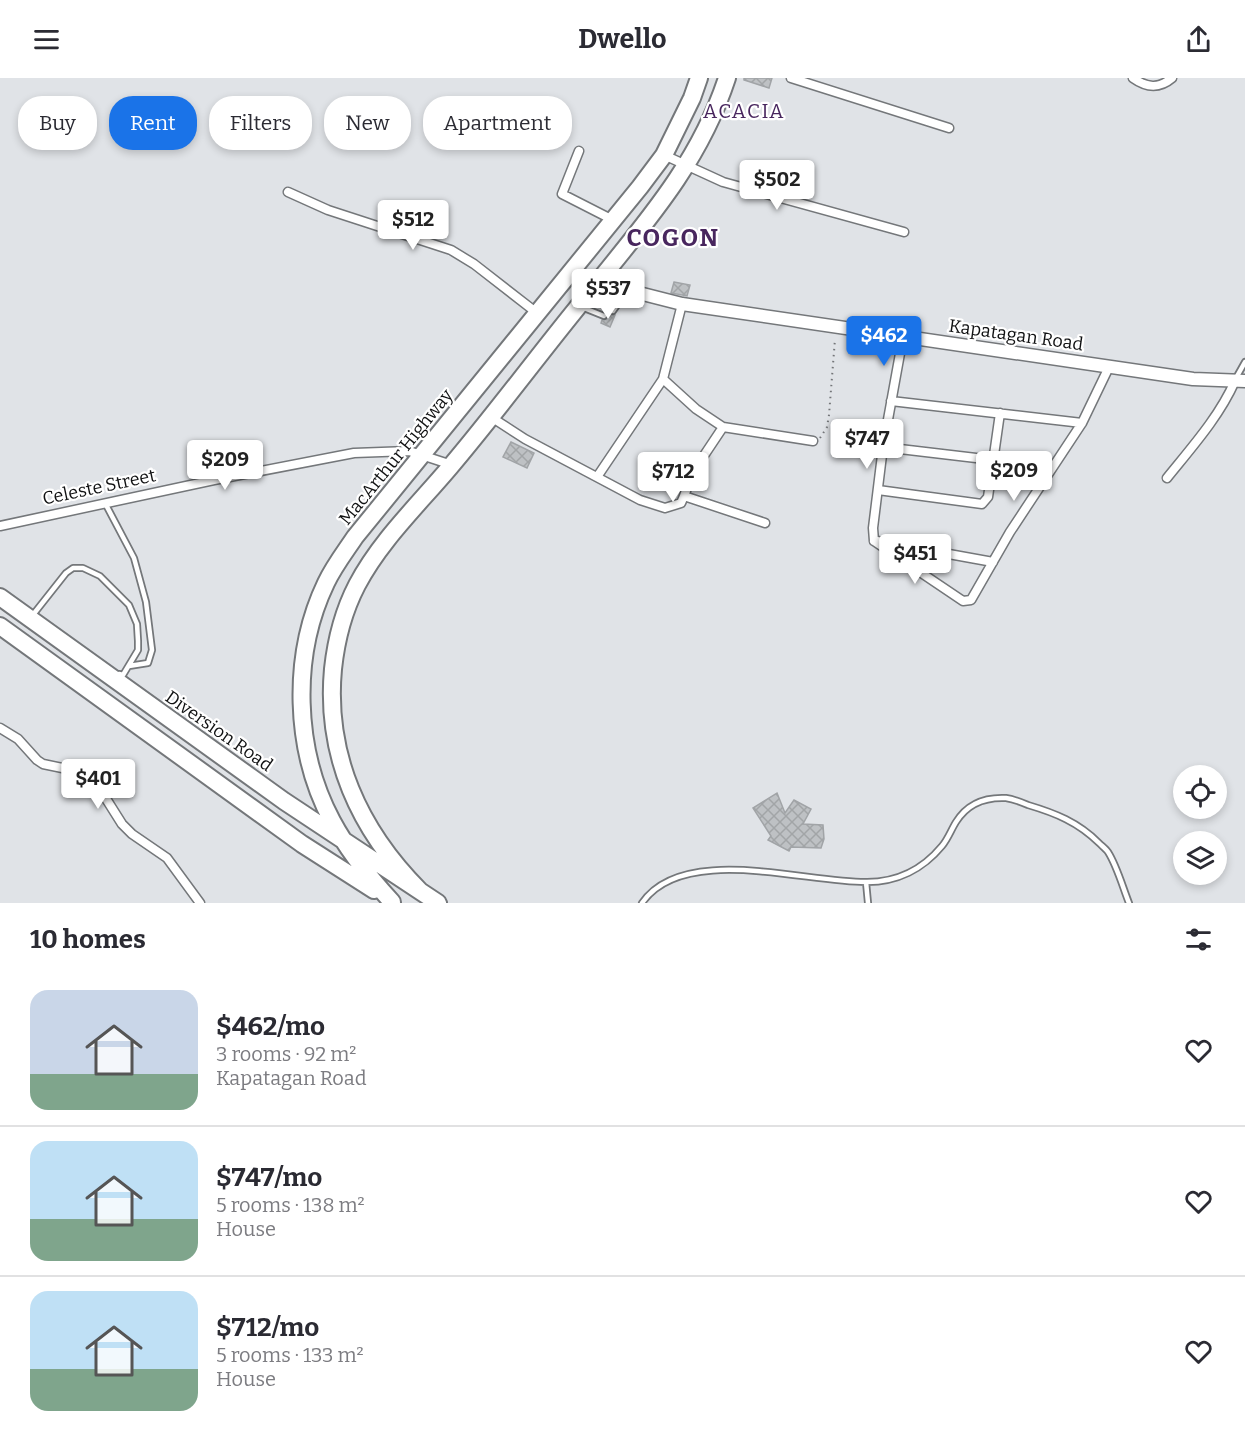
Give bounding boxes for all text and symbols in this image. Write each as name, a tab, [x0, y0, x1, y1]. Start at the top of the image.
icon: menu	[30, 23, 63, 56]
text: Dwello	[578, 23, 667, 55]
icon: share	[1182, 23, 1215, 56]
chip: Buy	[18, 96, 97, 150]
chip: Rent	[109, 96, 197, 150]
chip: Filters	[209, 96, 312, 150]
chip: New	[324, 96, 411, 150]
chip: Apartment	[423, 96, 572, 150]
district label: ACACIA	[703, 99, 785, 123]
pin: $502	[741, 160, 813, 211]
text: $502	[753, 167, 801, 191]
pin: $512	[377, 200, 449, 251]
text: $512	[392, 207, 434, 231]
district label: COGON	[627, 224, 719, 252]
pin: $537	[572, 269, 644, 320]
text: $537	[586, 276, 630, 300]
street label: Kapatagan Road	[947, 315, 1085, 355]
pin: $462	[848, 316, 920, 367]
text: $462	[860, 323, 908, 347]
street label: MacArthur Highway	[334, 384, 458, 529]
pin: $747	[831, 419, 903, 470]
text: $747	[844, 426, 890, 450]
pin: $209	[189, 440, 261, 491]
text: $209	[201, 447, 249, 471]
pin: $209	[978, 451, 1050, 502]
pin: $712	[637, 452, 709, 503]
text: $209	[990, 458, 1038, 482]
text: $712	[652, 459, 694, 483]
street label: Celeste Street	[40, 464, 158, 510]
pin: $451	[879, 534, 951, 585]
text: $451	[893, 541, 937, 565]
street label: Diversion Road	[161, 686, 277, 776]
pin: $401	[62, 759, 134, 810]
map controls	[1173, 765, 1227, 885]
button: locate	[1173, 765, 1227, 819]
text: $401	[75, 766, 121, 790]
button: layers	[1173, 831, 1227, 885]
icon: filters	[1182, 923, 1215, 956]
text: 10 homes	[30, 924, 146, 955]
text: $462/mo	[216, 1011, 325, 1042]
icon: home	[78, 1014, 150, 1086]
icon: heart	[1182, 1034, 1215, 1067]
text: 3 rooms · 92 m²	[216, 1042, 356, 1066]
text: Kapatagan Road	[216, 1066, 367, 1090]
text: $747/mo	[216, 1162, 322, 1193]
icon: home	[78, 1165, 150, 1237]
icon: heart	[1182, 1185, 1215, 1218]
text: 5 rooms · 138 m²	[216, 1193, 365, 1217]
text: House	[216, 1217, 276, 1241]
text: $712/mo	[216, 1312, 319, 1343]
icon: home	[78, 1315, 150, 1387]
icon: heart	[1182, 1335, 1215, 1368]
text: 5 rooms · 133 m²	[216, 1343, 364, 1367]
text: House	[216, 1367, 276, 1391]

